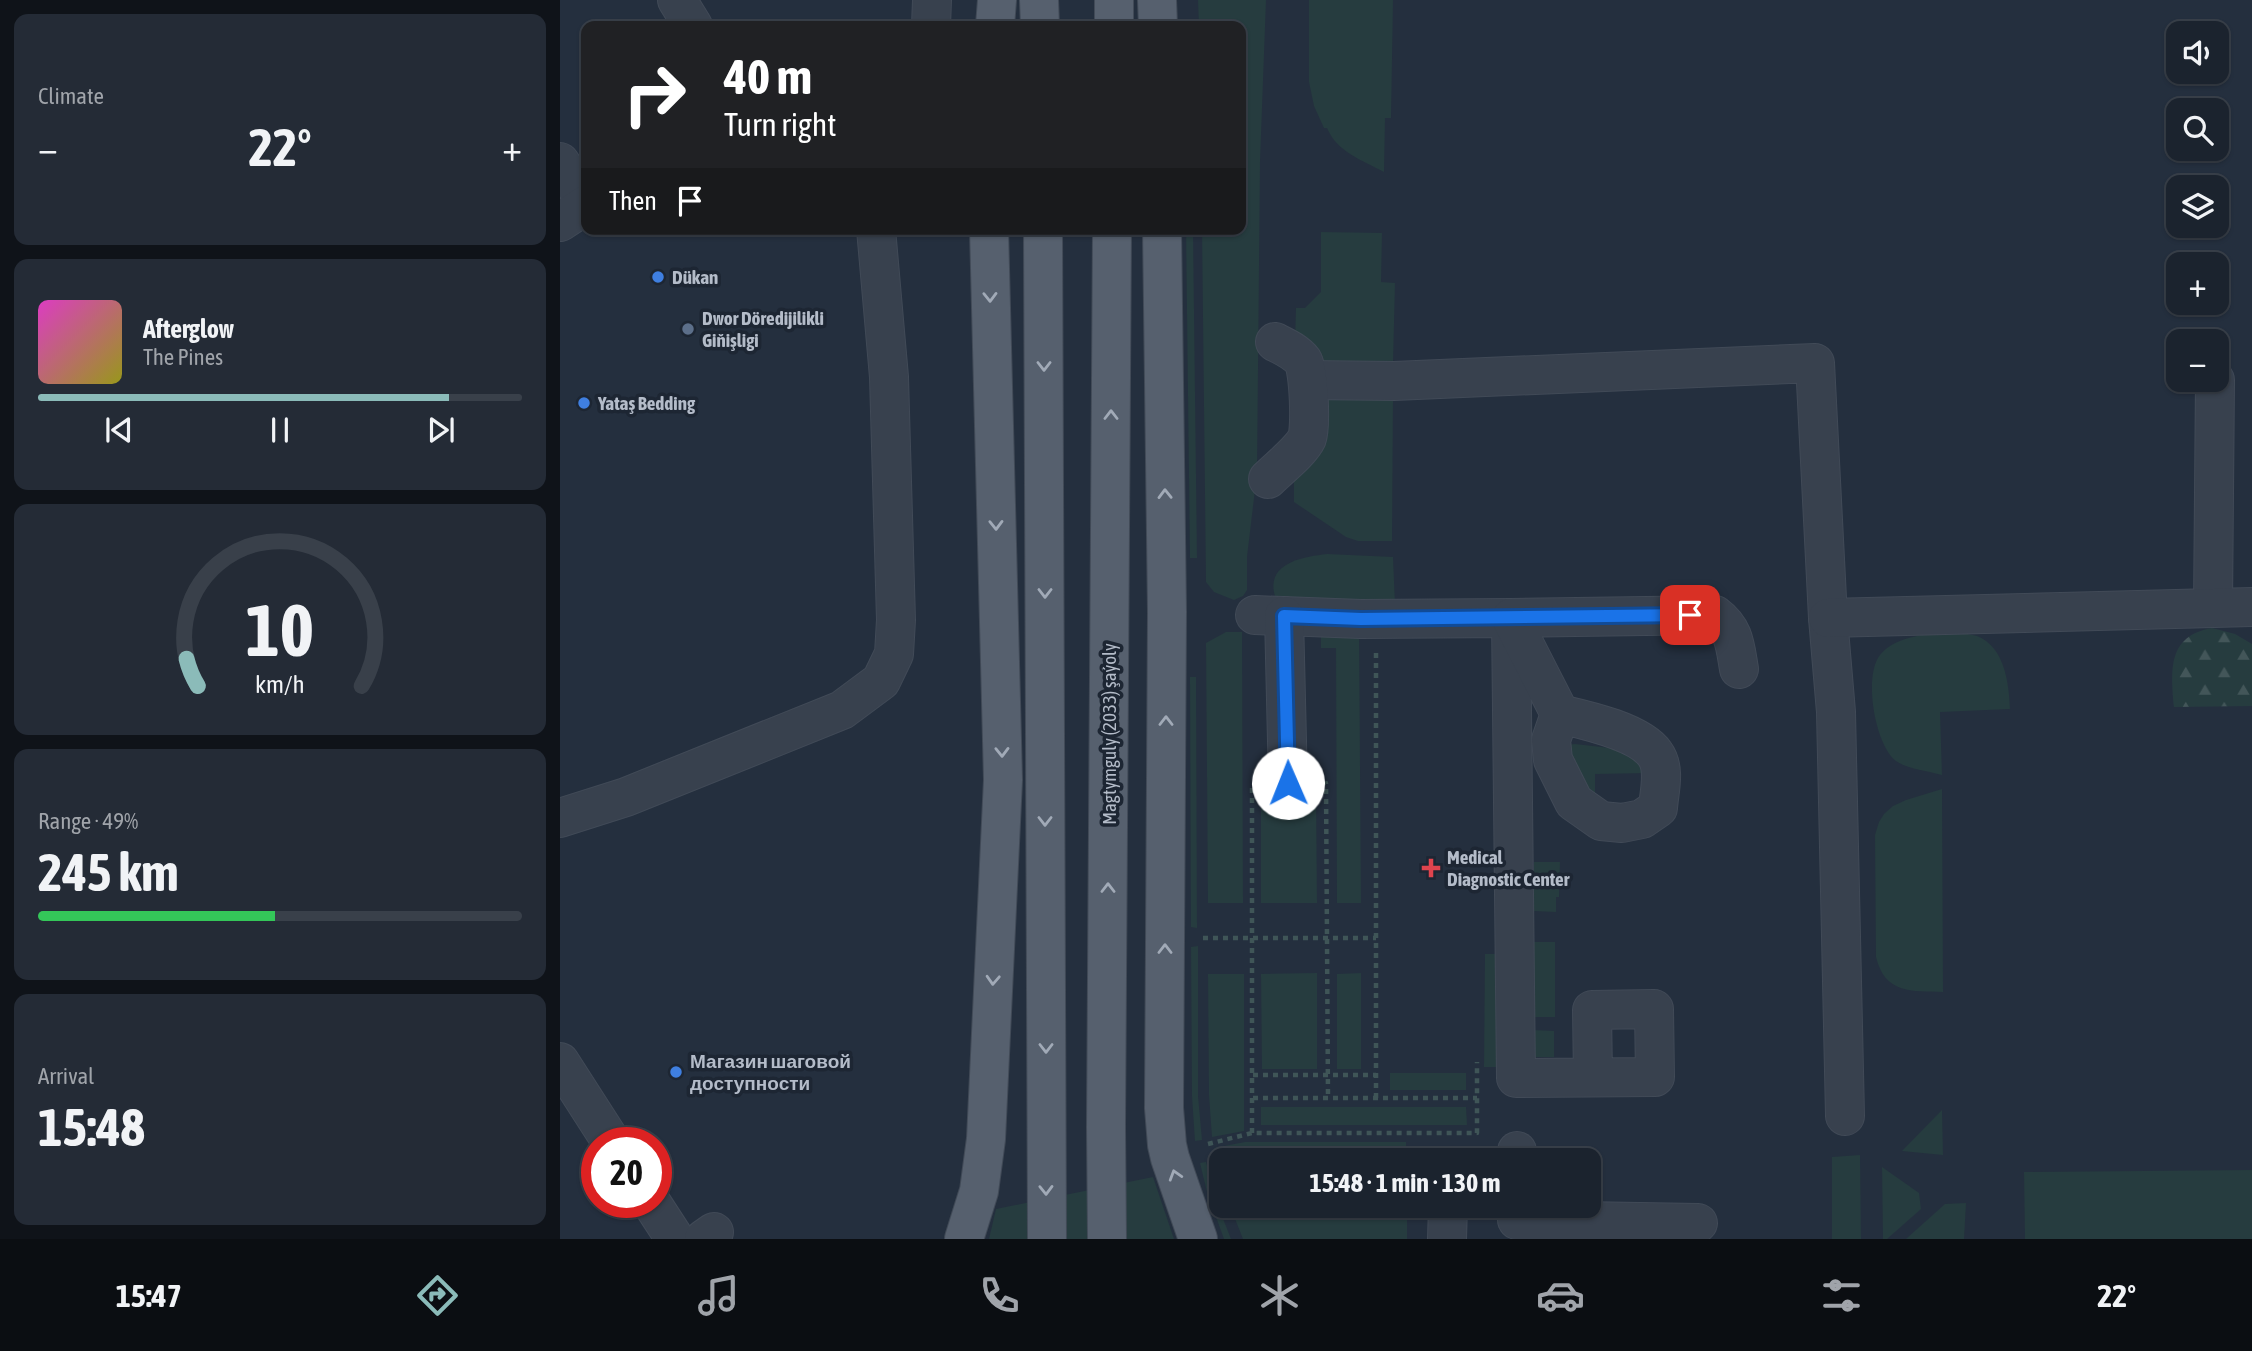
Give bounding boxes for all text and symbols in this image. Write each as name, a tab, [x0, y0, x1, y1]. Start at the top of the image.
map controls	[2166, 21, 2229, 392]
button: sound	[2166, 21, 2229, 84]
text: 40 m	[724, 48, 812, 104]
icon: right	[609, 49, 700, 140]
text: Climate	[38, 83, 104, 109]
button: search	[2166, 98, 2229, 161]
text: Turn right	[724, 106, 837, 143]
text: 22°	[248, 117, 312, 177]
text: −	[38, 126, 58, 169]
text: +	[502, 126, 522, 169]
button: layers	[2166, 175, 2229, 238]
icon: arrive	[671, 182, 709, 220]
text: Then	[609, 186, 657, 216]
button: +	[2166, 252, 2229, 315]
place label: Dükan	[672, 266, 718, 288]
marker: Dükan	[650, 269, 666, 285]
one-way arrow	[983, 292, 998, 303]
place label: Dwor Döredijilikli Giňişligi	[702, 307, 824, 351]
text: Afterglow	[143, 314, 234, 344]
marker: Dwor Döredijilikli Giňişligi	[680, 321, 696, 337]
button: −	[2166, 329, 2229, 392]
text: The Pines	[143, 344, 223, 370]
one-way arrow	[1036, 361, 1052, 371]
place label: Yataş Bedding	[597, 392, 696, 414]
marker: Yataş Bedding	[576, 395, 592, 411]
one-way arrow	[1103, 409, 1119, 420]
icon: previous	[100, 411, 138, 449]
icon: pause	[261, 411, 299, 449]
icon: next	[422, 411, 460, 449]
one-way arrow	[1157, 488, 1173, 498]
one-way arrow	[988, 520, 1004, 531]
pin	[1660, 585, 1720, 645]
text: 10	[246, 588, 314, 671]
one-way arrow	[1037, 588, 1053, 599]
icon: arrive	[1671, 596, 1709, 634]
street label: Magtymguly (2033) şaýoly	[1098, 643, 1120, 825]
text: km/h	[255, 669, 305, 697]
one-way arrow	[1158, 715, 1174, 726]
position arrow	[1251, 746, 1325, 820]
one-way arrow	[994, 748, 1010, 758]
text: Range · 49%	[38, 808, 138, 834]
one-way arrow	[1037, 816, 1053, 826]
text: 245 km	[38, 842, 179, 902]
place label: Medical Diagnostic Center	[1447, 846, 1570, 890]
marker: Medical Diagnostic Center	[1421, 858, 1441, 878]
one-way arrow	[1100, 882, 1115, 893]
one-way arrow	[1157, 943, 1173, 953]
one-way arrow	[986, 974, 1001, 985]
one-way arrow	[1038, 1043, 1054, 1054]
place label: Магазин шаговой доступности	[690, 1050, 851, 1094]
text: Arrival	[38, 1063, 94, 1089]
marker: Магазин шаговой доступности	[668, 1064, 684, 1080]
text: 15:48	[38, 1097, 145, 1157]
speed limit sign: 20	[581, 1127, 672, 1218]
text: 15:48 · 1 min · 130 m	[1310, 1168, 1500, 1198]
one-way arrow	[1169, 1169, 1184, 1181]
one-way arrow	[1039, 1185, 1054, 1196]
icon: directions	[413, 1271, 462, 1320]
icon: music	[694, 1271, 743, 1320]
icon: phone	[975, 1271, 1024, 1320]
icon: climate	[1255, 1271, 1304, 1320]
icon: car	[1536, 1271, 1585, 1320]
icon: filters	[1817, 1271, 1866, 1320]
text: 15:47	[116, 1277, 182, 1314]
text: 22°	[2097, 1277, 2136, 1314]

